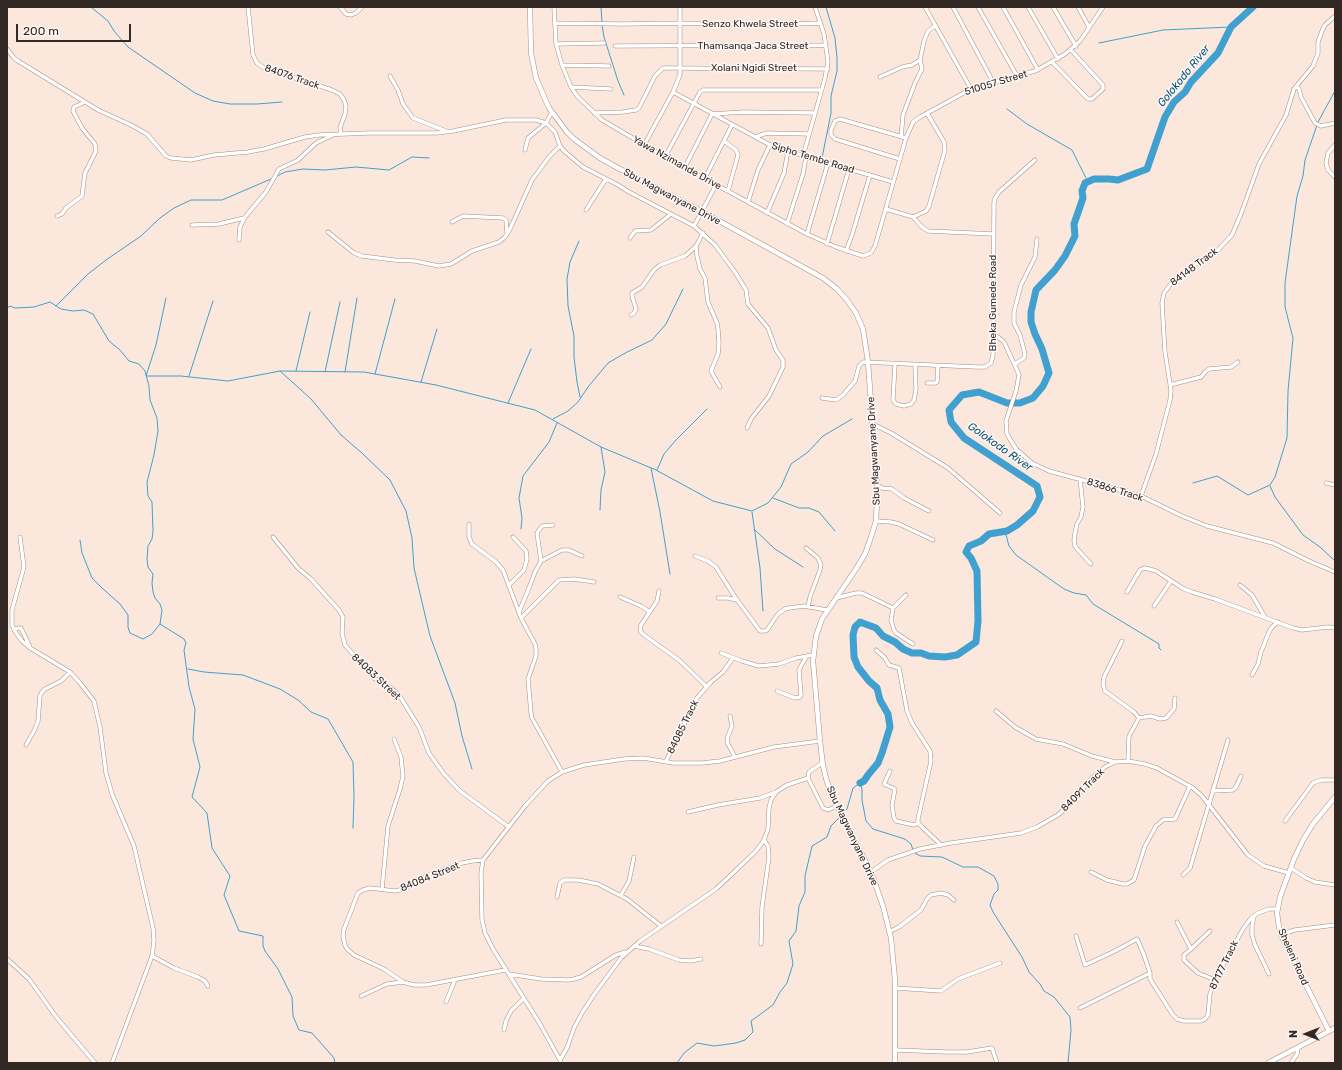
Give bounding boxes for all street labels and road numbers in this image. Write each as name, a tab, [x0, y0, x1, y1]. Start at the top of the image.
street label: Senzo Khwela Street	[702, 18, 798, 30]
street label: Thamsanqa Jaca Street	[698, 40, 808, 52]
street label: 84076 Track	[263, 62, 321, 92]
street label: Xolani Ngidi Street	[711, 62, 797, 74]
street label: 510057 Street	[963, 68, 1029, 98]
street label: Yawa Nzimande Drive	[630, 134, 724, 192]
street label: Sipho Tembe Road	[770, 140, 856, 176]
street label: Sbu Magwanyane Drive	[621, 166, 723, 228]
street label: 84148 Track	[1168, 245, 1220, 289]
street label: Bheka Gumede Road	[987, 255, 999, 351]
street label: Sbu Magwanyane Drive	[865, 397, 883, 505]
street label: 83866 Track	[1085, 476, 1145, 504]
street label: 84083 Street	[349, 651, 403, 703]
street label: 84085 Track	[665, 698, 701, 756]
street label: 84091 Track	[1059, 766, 1107, 814]
street label: Sbu Magwanyane Drive	[824, 784, 880, 888]
street label: 84084 Street	[399, 860, 461, 894]
street label: Sheleni Road	[1275, 927, 1311, 987]
street label: 87177 Track	[1207, 938, 1241, 992]

